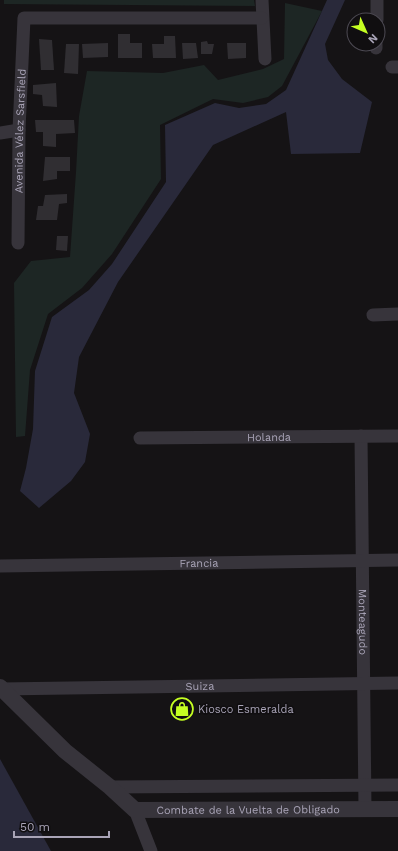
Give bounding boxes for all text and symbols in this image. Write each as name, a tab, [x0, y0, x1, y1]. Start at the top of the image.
north arrow	[346, 12, 386, 52]
text: N	[365, 31, 380, 46]
street label: Avenida Vélez Sarsfield	[12, 69, 29, 193]
street label: Holanda	[247, 431, 291, 444]
street label: Francia	[179, 557, 219, 570]
street label: Monteagudo	[356, 589, 369, 655]
street label: Suiza	[185, 680, 215, 693]
shop icon: Kiosco Esmeralda	[169, 696, 195, 722]
place label: Kiosco Esmeralda	[198, 703, 294, 716]
street label: Combate de la Vuelta de Obligado	[156, 803, 340, 817]
scale bar	[14, 813, 109, 839]
text: 50 m	[20, 820, 50, 834]

